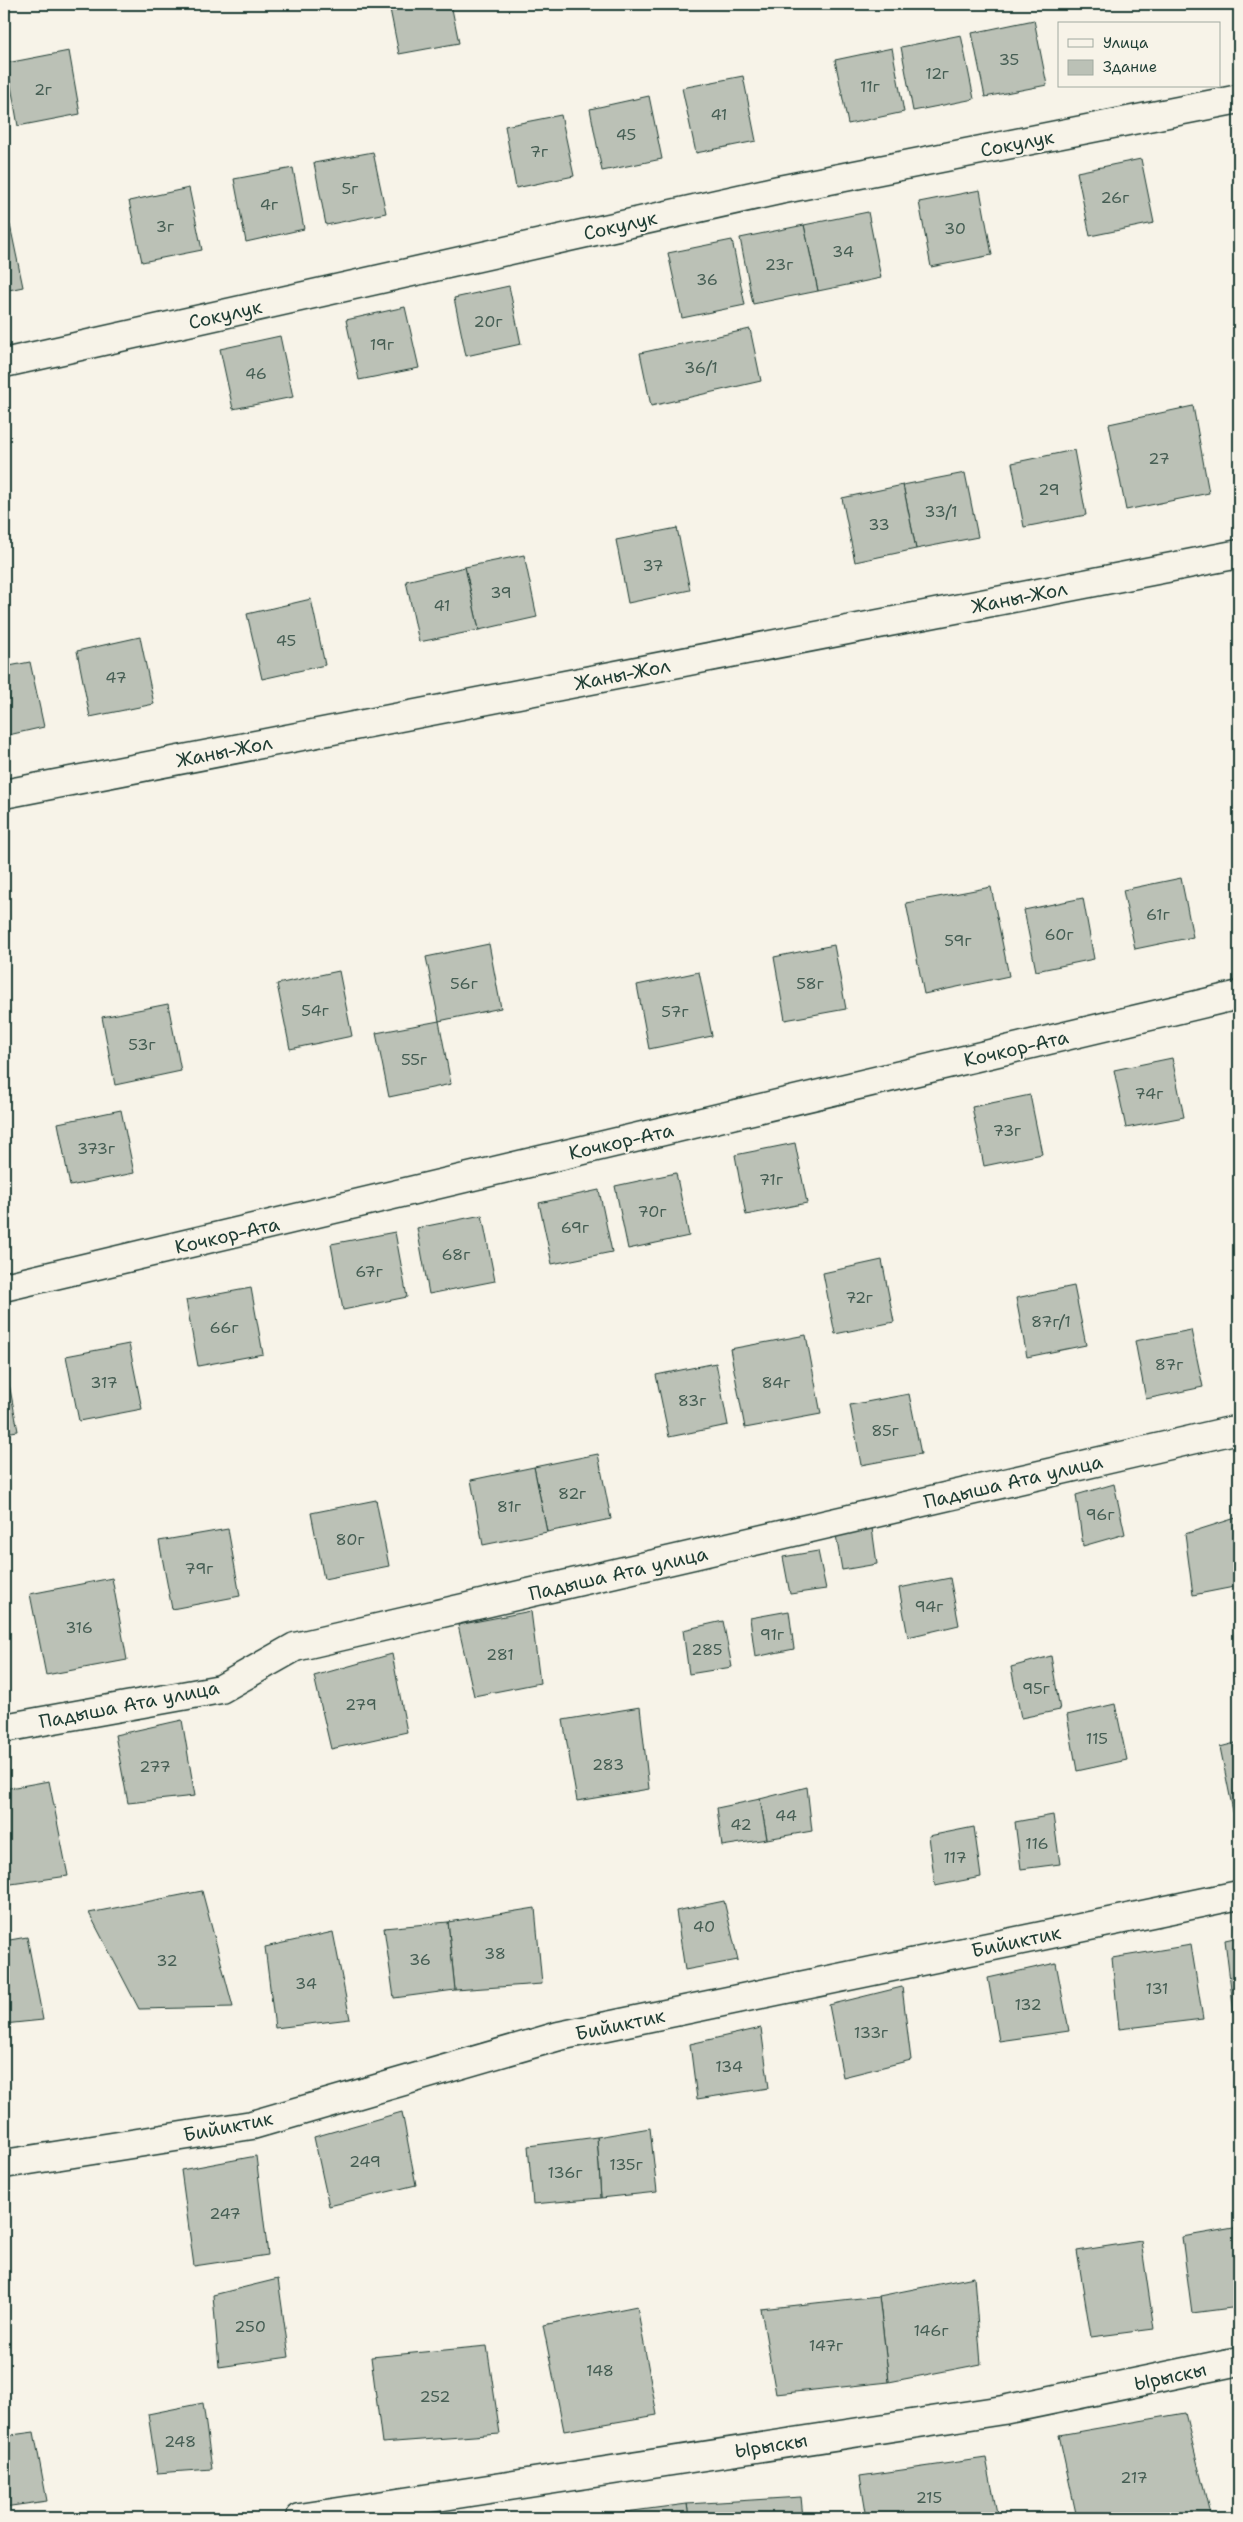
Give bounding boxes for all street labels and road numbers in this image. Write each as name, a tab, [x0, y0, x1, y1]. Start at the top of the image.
street label: Сокулук	[978, 124, 1056, 163]
street label: Сокулук	[581, 205, 659, 246]
street label: Сокулук	[186, 294, 264, 335]
street label: Жаны-Жол	[969, 576, 1070, 619]
street label: Жаны-Жол	[572, 653, 673, 696]
street label: Жаны-Жол	[174, 730, 275, 773]
street label: Кочкор-Ата	[961, 1024, 1071, 1073]
street label: Кочкор-Ата	[566, 1117, 676, 1166]
street label: Кочкор-Ата	[172, 1211, 282, 1260]
street label: Падыша Ата улица	[921, 1449, 1105, 1514]
street label: Падыша Ата улица	[526, 1541, 710, 1606]
street label: Падыша Ата улица	[37, 1675, 221, 1734]
street label: Бийиктик	[969, 1920, 1063, 1963]
street label: Бийиктик	[573, 2003, 667, 2046]
street label: Бийиктик	[181, 2106, 275, 2147]
street label: Ырыскы	[1132, 2357, 1209, 2396]
street label: Ырыскы	[733, 2427, 809, 2464]

